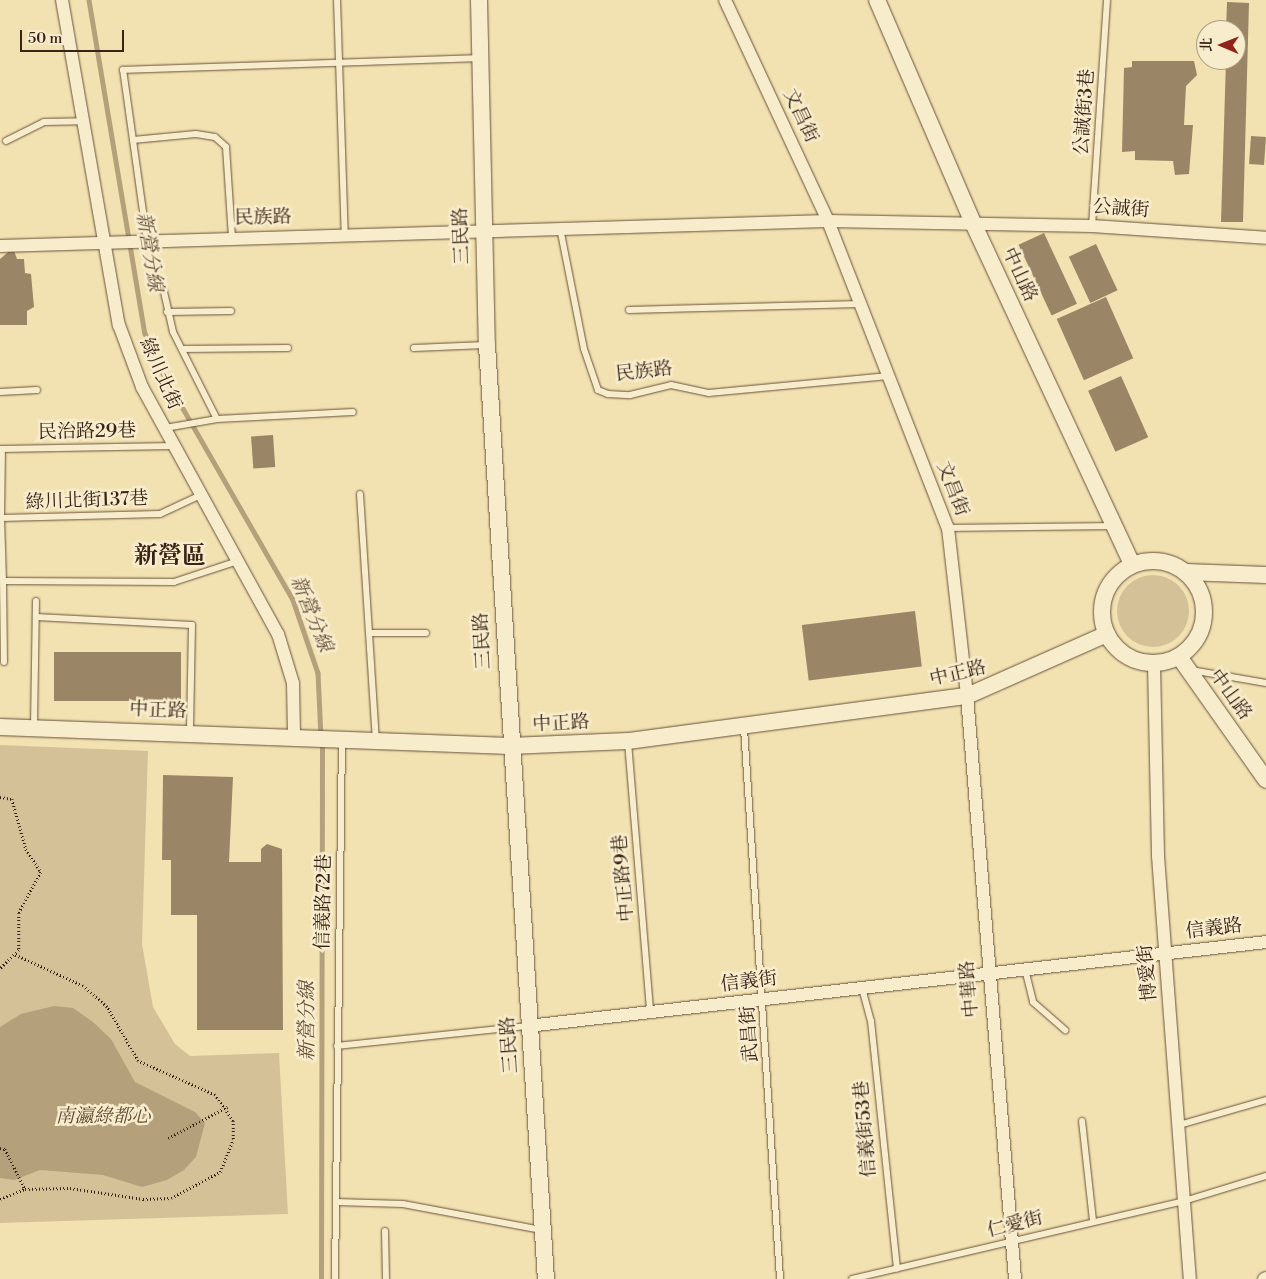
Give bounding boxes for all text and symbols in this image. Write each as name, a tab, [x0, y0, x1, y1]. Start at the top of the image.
scale bar	[22, 20, 126, 52]
north arrow	[1196, 20, 1246, 70]
text: 50 m	[28, 29, 62, 48]
text: 北	[1198, 38, 1216, 52]
street label: 公誠街3巷	[1071, 68, 1099, 156]
street label: 文昌街	[778, 85, 822, 147]
street label: 公誠街	[1092, 196, 1150, 222]
street label: 民族路	[234, 206, 292, 230]
street label: 三民路	[450, 207, 474, 265]
water label: 新營分線	[131, 211, 167, 293]
street label: 中山路	[997, 244, 1041, 306]
street label: 綠川北街	[134, 335, 186, 413]
street label: 民族路	[614, 358, 674, 386]
street label: 民治路29巷	[38, 420, 136, 444]
street label: 文昌街	[931, 458, 973, 520]
street label: 綠川北街137巷	[25, 487, 149, 515]
district label: 新營區	[134, 543, 206, 571]
water label: 新營分線	[285, 572, 337, 656]
street label: 三民路	[470, 612, 496, 670]
street label: 中正路	[928, 656, 988, 692]
street label: 中山路	[1204, 665, 1256, 725]
street label: 中正路	[129, 699, 187, 723]
street label: 中正路	[532, 711, 590, 737]
street label: 中正路9巷	[609, 833, 639, 923]
street label: 信義路72巷	[312, 854, 336, 950]
street label: 信義路	[1184, 914, 1244, 944]
street label: 博愛街	[1134, 944, 1162, 1002]
street label: 中華路	[956, 960, 984, 1018]
street label: 信義街	[719, 967, 779, 997]
water label: 新營分線	[295, 981, 319, 1061]
street label: 武昌街	[737, 1005, 763, 1063]
street label: 三民路	[497, 1016, 523, 1074]
street label: 信義街53巷	[850, 1080, 882, 1178]
park label: 南瀛綠都心	[56, 1106, 150, 1128]
street label: 仁愛街	[985, 1207, 1045, 1243]

